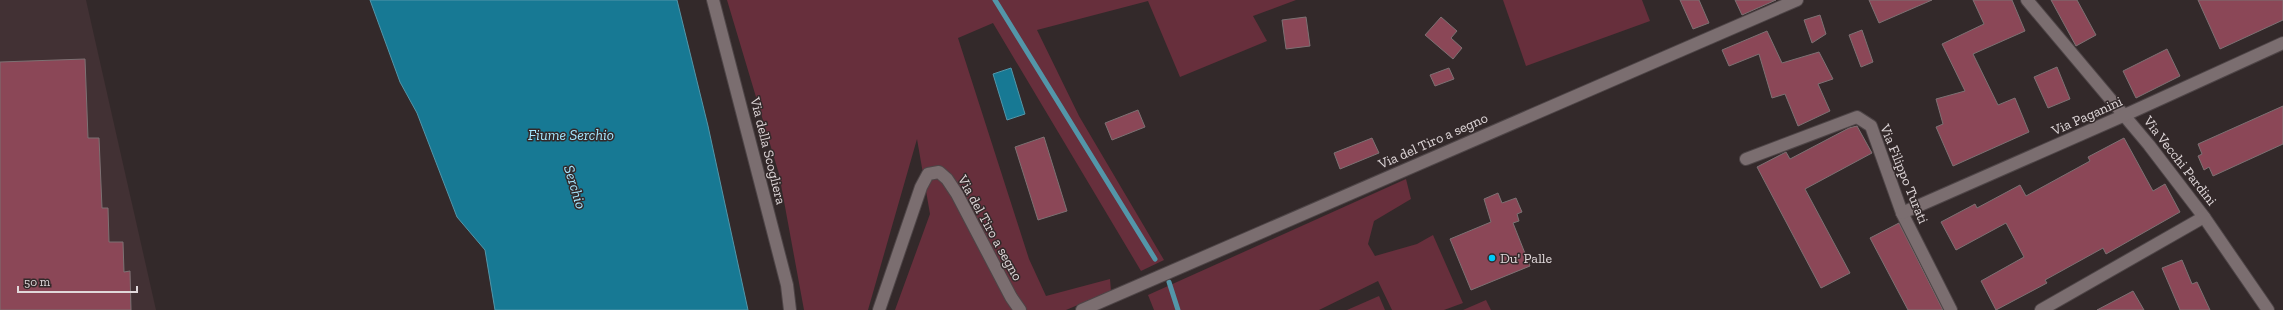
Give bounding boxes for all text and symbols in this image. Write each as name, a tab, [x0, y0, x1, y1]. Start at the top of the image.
street label: Via Paganini	[2048, 93, 2125, 140]
street label: Via della Scogliera	[746, 95, 790, 207]
street label: Via del Tiro a segno	[1375, 109, 1490, 173]
street label: Via Vecchi Pardini	[2139, 112, 2220, 209]
street label: Via Filippo Turati	[1876, 121, 1932, 226]
water label: Fiume Serchio	[528, 126, 614, 144]
water label: Serchio	[560, 163, 590, 211]
street label: Via del Tiro a segno	[953, 171, 1026, 284]
place label: Du' Palle	[1500, 250, 1553, 267]
marker: Du' Palle	[1487, 253, 1497, 263]
scale bar	[18, 268, 137, 294]
text: 50 m	[24, 275, 51, 289]

